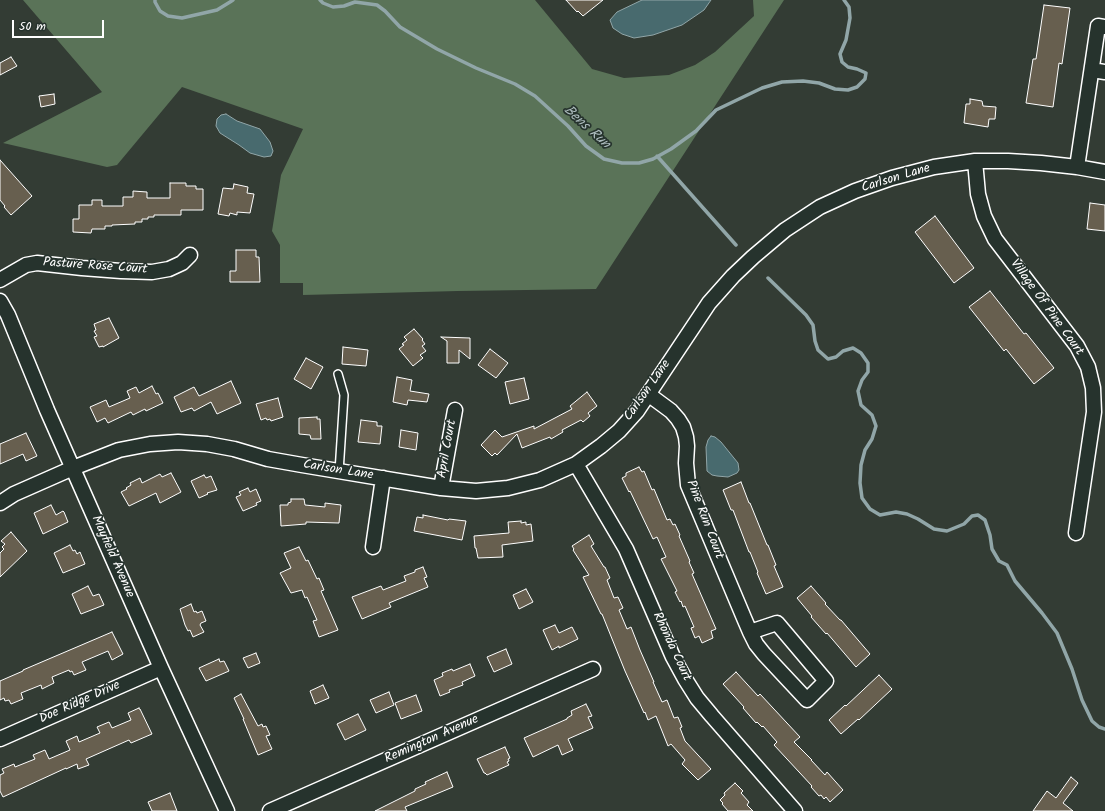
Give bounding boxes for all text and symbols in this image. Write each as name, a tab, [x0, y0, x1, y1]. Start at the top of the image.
scale bar	[14, 12, 106, 38]
text: 50 m	[19, 17, 46, 36]
water label: Bens Run	[559, 103, 613, 153]
street label: Carlson Lane	[860, 161, 932, 197]
street label: Pasture Rose Court	[42, 256, 148, 278]
street label: Village Of Pine Court	[1006, 257, 1086, 359]
street label: Carlson Lane	[621, 357, 675, 425]
street label: April Court	[435, 419, 461, 479]
street label: Carlson Lane	[302, 458, 374, 484]
street label: Pine Run Court	[682, 478, 726, 562]
street label: Mayfield Avenue	[87, 513, 137, 601]
street label: Rhonda Court	[648, 610, 694, 684]
street label: Doe Ridge Drive	[37, 678, 123, 728]
street label: Remington Avenue	[383, 712, 481, 768]

